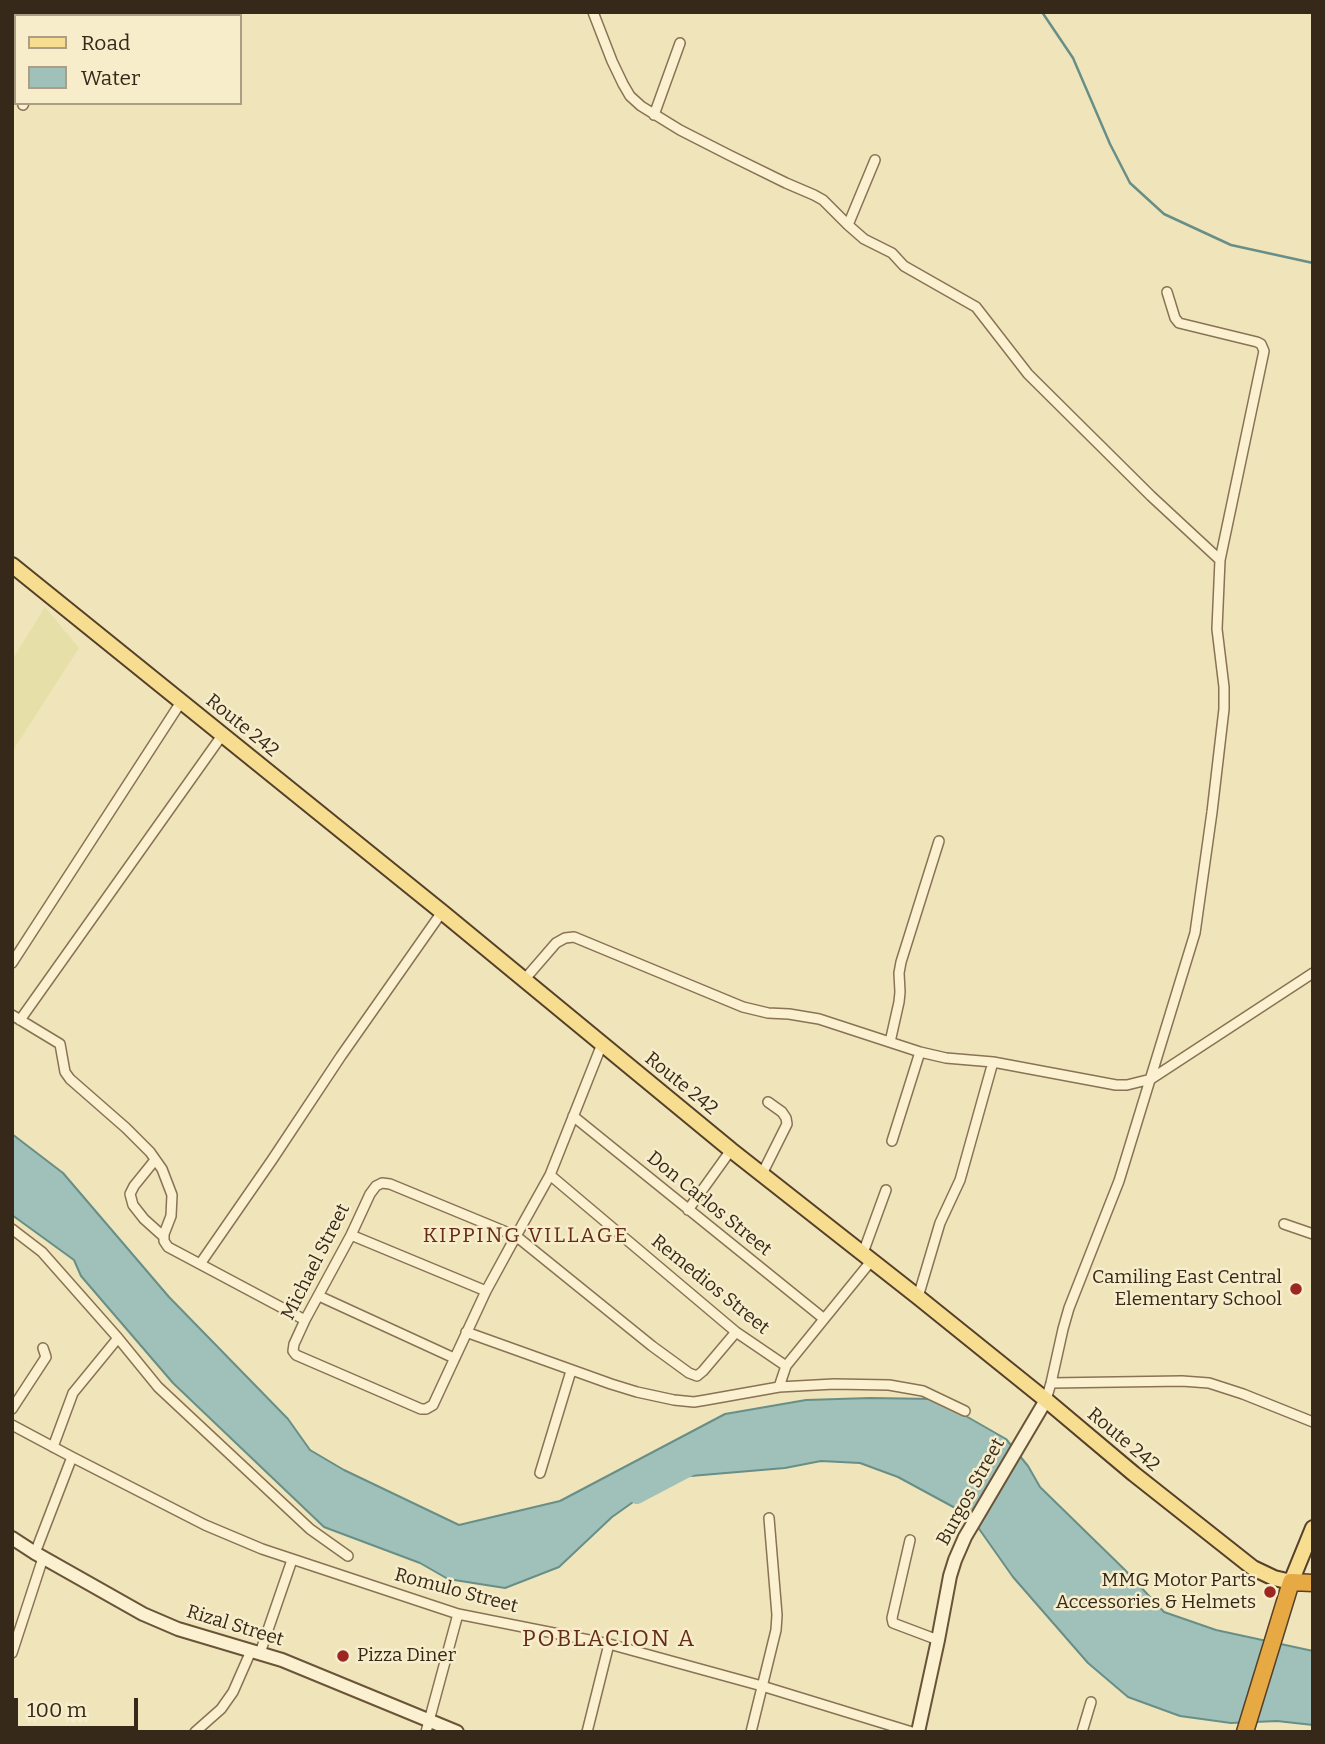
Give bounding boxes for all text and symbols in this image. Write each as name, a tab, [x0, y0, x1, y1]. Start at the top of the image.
legend	[14, 14, 242, 105]
text: Road	[81, 30, 130, 56]
text: Water	[81, 65, 140, 91]
street label: Route 242	[201, 690, 283, 762]
street label: Route 242	[640, 1048, 722, 1120]
street label: Don Carlos Street	[642, 1147, 776, 1261]
street label: Michael Street	[277, 1200, 355, 1324]
district label: KIPPING VILLAGE	[425, 1223, 627, 1249]
street label: Remedios Street	[646, 1230, 774, 1340]
place label: Camiling East Central Elementary School	[1092, 1267, 1282, 1311]
marker: Camiling East Central Elementary School	[1288, 1281, 1304, 1297]
street label: Route 242	[1082, 1403, 1164, 1477]
street label: Burgos Street	[932, 1434, 1010, 1550]
street label: Romulo Street	[392, 1564, 520, 1618]
place label: MMG Motor Parts Accessories & Helmets	[1056, 1570, 1256, 1614]
marker: MMG Motor Parts Accessories & Helmets	[1262, 1584, 1278, 1600]
street label: Rizal Street	[184, 1600, 286, 1652]
district label: POBLACION A	[523, 1626, 695, 1654]
place label: Pizza Diner	[357, 1645, 456, 1667]
marker: Pizza Diner	[335, 1648, 351, 1664]
scale bar	[18, 1684, 142, 1728]
text: 100 m	[27, 1697, 87, 1723]

